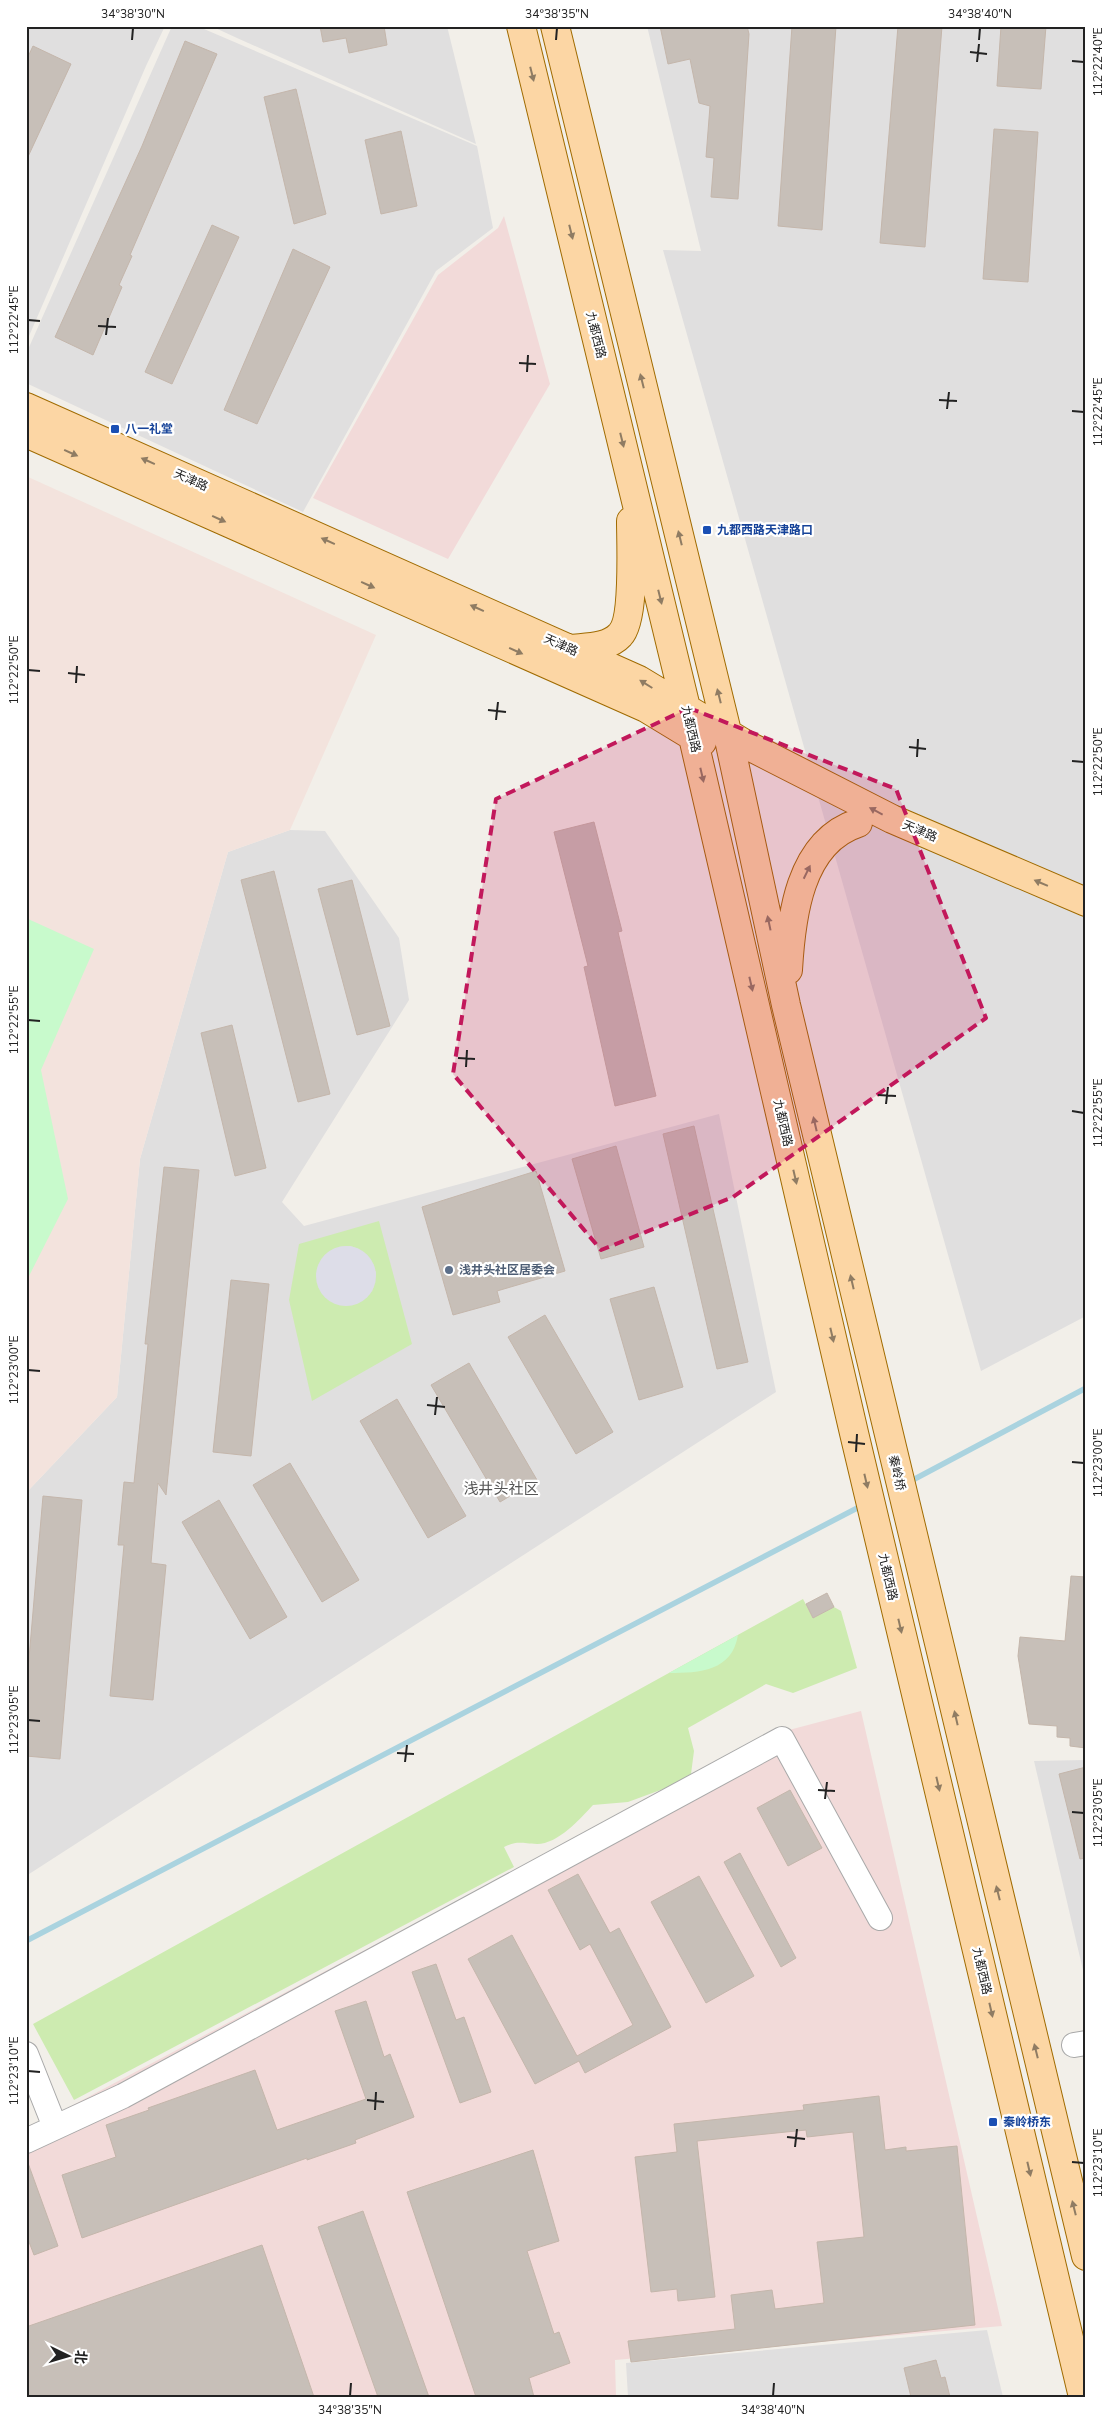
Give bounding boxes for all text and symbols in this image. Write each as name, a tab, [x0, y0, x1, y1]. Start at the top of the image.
text: 34°38'30"N	[101, 6, 165, 22]
text: 34°38'35"N	[525, 6, 589, 22]
text: 34°38'40"N	[948, 6, 1012, 22]
text: 112°22'40"E	[1090, 27, 1106, 97]
one-way arrow	[528, 66, 536, 81]
one-way arrow	[567, 224, 575, 239]
text: 112°22'45"E	[6, 285, 22, 355]
street label: 九都西路	[582, 310, 610, 360]
one-way arrow	[637, 373, 645, 388]
text: 112°22'45"E	[1090, 377, 1106, 447]
place label: 八一礼堂	[125, 421, 173, 437]
marker: 八一礼堂	[109, 423, 121, 435]
one-way arrow	[618, 433, 626, 448]
one-way arrow	[64, 450, 78, 458]
one-way arrow	[141, 457, 155, 465]
street label: 天津路	[171, 465, 211, 495]
one-way arrow	[212, 516, 226, 524]
place label: 九都西路天津路口	[717, 522, 813, 538]
marker: 九都西路天津路口	[701, 524, 713, 536]
one-way arrow	[676, 531, 684, 546]
one-way arrow	[321, 537, 335, 545]
one-way arrow	[361, 582, 375, 590]
one-way arrow	[656, 590, 664, 605]
one-way arrow	[470, 603, 484, 611]
street label: 天津路	[541, 630, 581, 660]
text: 112°22'50"E	[6, 635, 22, 705]
one-way arrow	[509, 648, 523, 656]
one-way arrow	[639, 680, 652, 689]
one-way arrow	[715, 689, 723, 704]
street label: 九都西路	[678, 704, 704, 754]
text: 112°22'50"E	[1090, 727, 1106, 797]
one-way arrow	[698, 767, 706, 782]
one-way arrow	[869, 807, 883, 815]
street label: 天津路	[900, 817, 940, 845]
one-way arrow	[804, 865, 812, 879]
one-way arrow	[1034, 878, 1048, 886]
one-way arrow	[765, 916, 773, 931]
one-way arrow	[747, 977, 755, 993]
text: 112°22'55"E	[6, 985, 22, 1055]
text: 112°22'55"E	[1090, 1078, 1106, 1148]
street label: 九都西路	[770, 1098, 796, 1148]
one-way arrow	[810, 1117, 818, 1132]
one-way arrow	[791, 1169, 799, 1184]
place label: 浅井头社区居委会	[459, 1262, 555, 1278]
marker: 浅井头社区居委会	[443, 1264, 455, 1276]
one-way arrow	[848, 1275, 856, 1290]
one-way arrow	[828, 1328, 836, 1343]
text: 112°23'00"E	[6, 1335, 22, 1405]
text: 112°23'00"E	[1090, 1428, 1106, 1498]
street label: 秦岭桥	[885, 1454, 909, 1492]
one-way arrow	[862, 1473, 870, 1488]
district label: 浅井头社区	[463, 1479, 539, 1499]
street label: 九都西路	[875, 1552, 901, 1602]
one-way arrow	[896, 1619, 904, 1634]
text: 112°23'05"E	[6, 1685, 22, 1755]
one-way arrow	[952, 1710, 960, 1725]
one-way arrow	[934, 1777, 942, 1792]
text: 112°23'05"E	[1090, 1778, 1106, 1848]
one-way arrow	[994, 1885, 1002, 1900]
street label: 九都西路	[969, 1946, 995, 1996]
one-way arrow	[987, 2003, 995, 2018]
text: 112°23'10"E	[6, 2036, 22, 2106]
one-way arrow	[1032, 2043, 1040, 2058]
place label: 秦岭桥东	[1003, 2114, 1051, 2130]
marker: 秦岭桥东	[987, 2116, 999, 2128]
text: 112°23'10"E	[1090, 2128, 1106, 2198]
one-way arrow	[1025, 2161, 1033, 2176]
one-way arrow	[1070, 2201, 1078, 2216]
north arrow	[42, 2330, 92, 2380]
text: 北	[70, 2349, 91, 2365]
text: 34°38'35"N	[318, 2402, 382, 2418]
text: 34°38'40"N	[741, 2402, 805, 2418]

